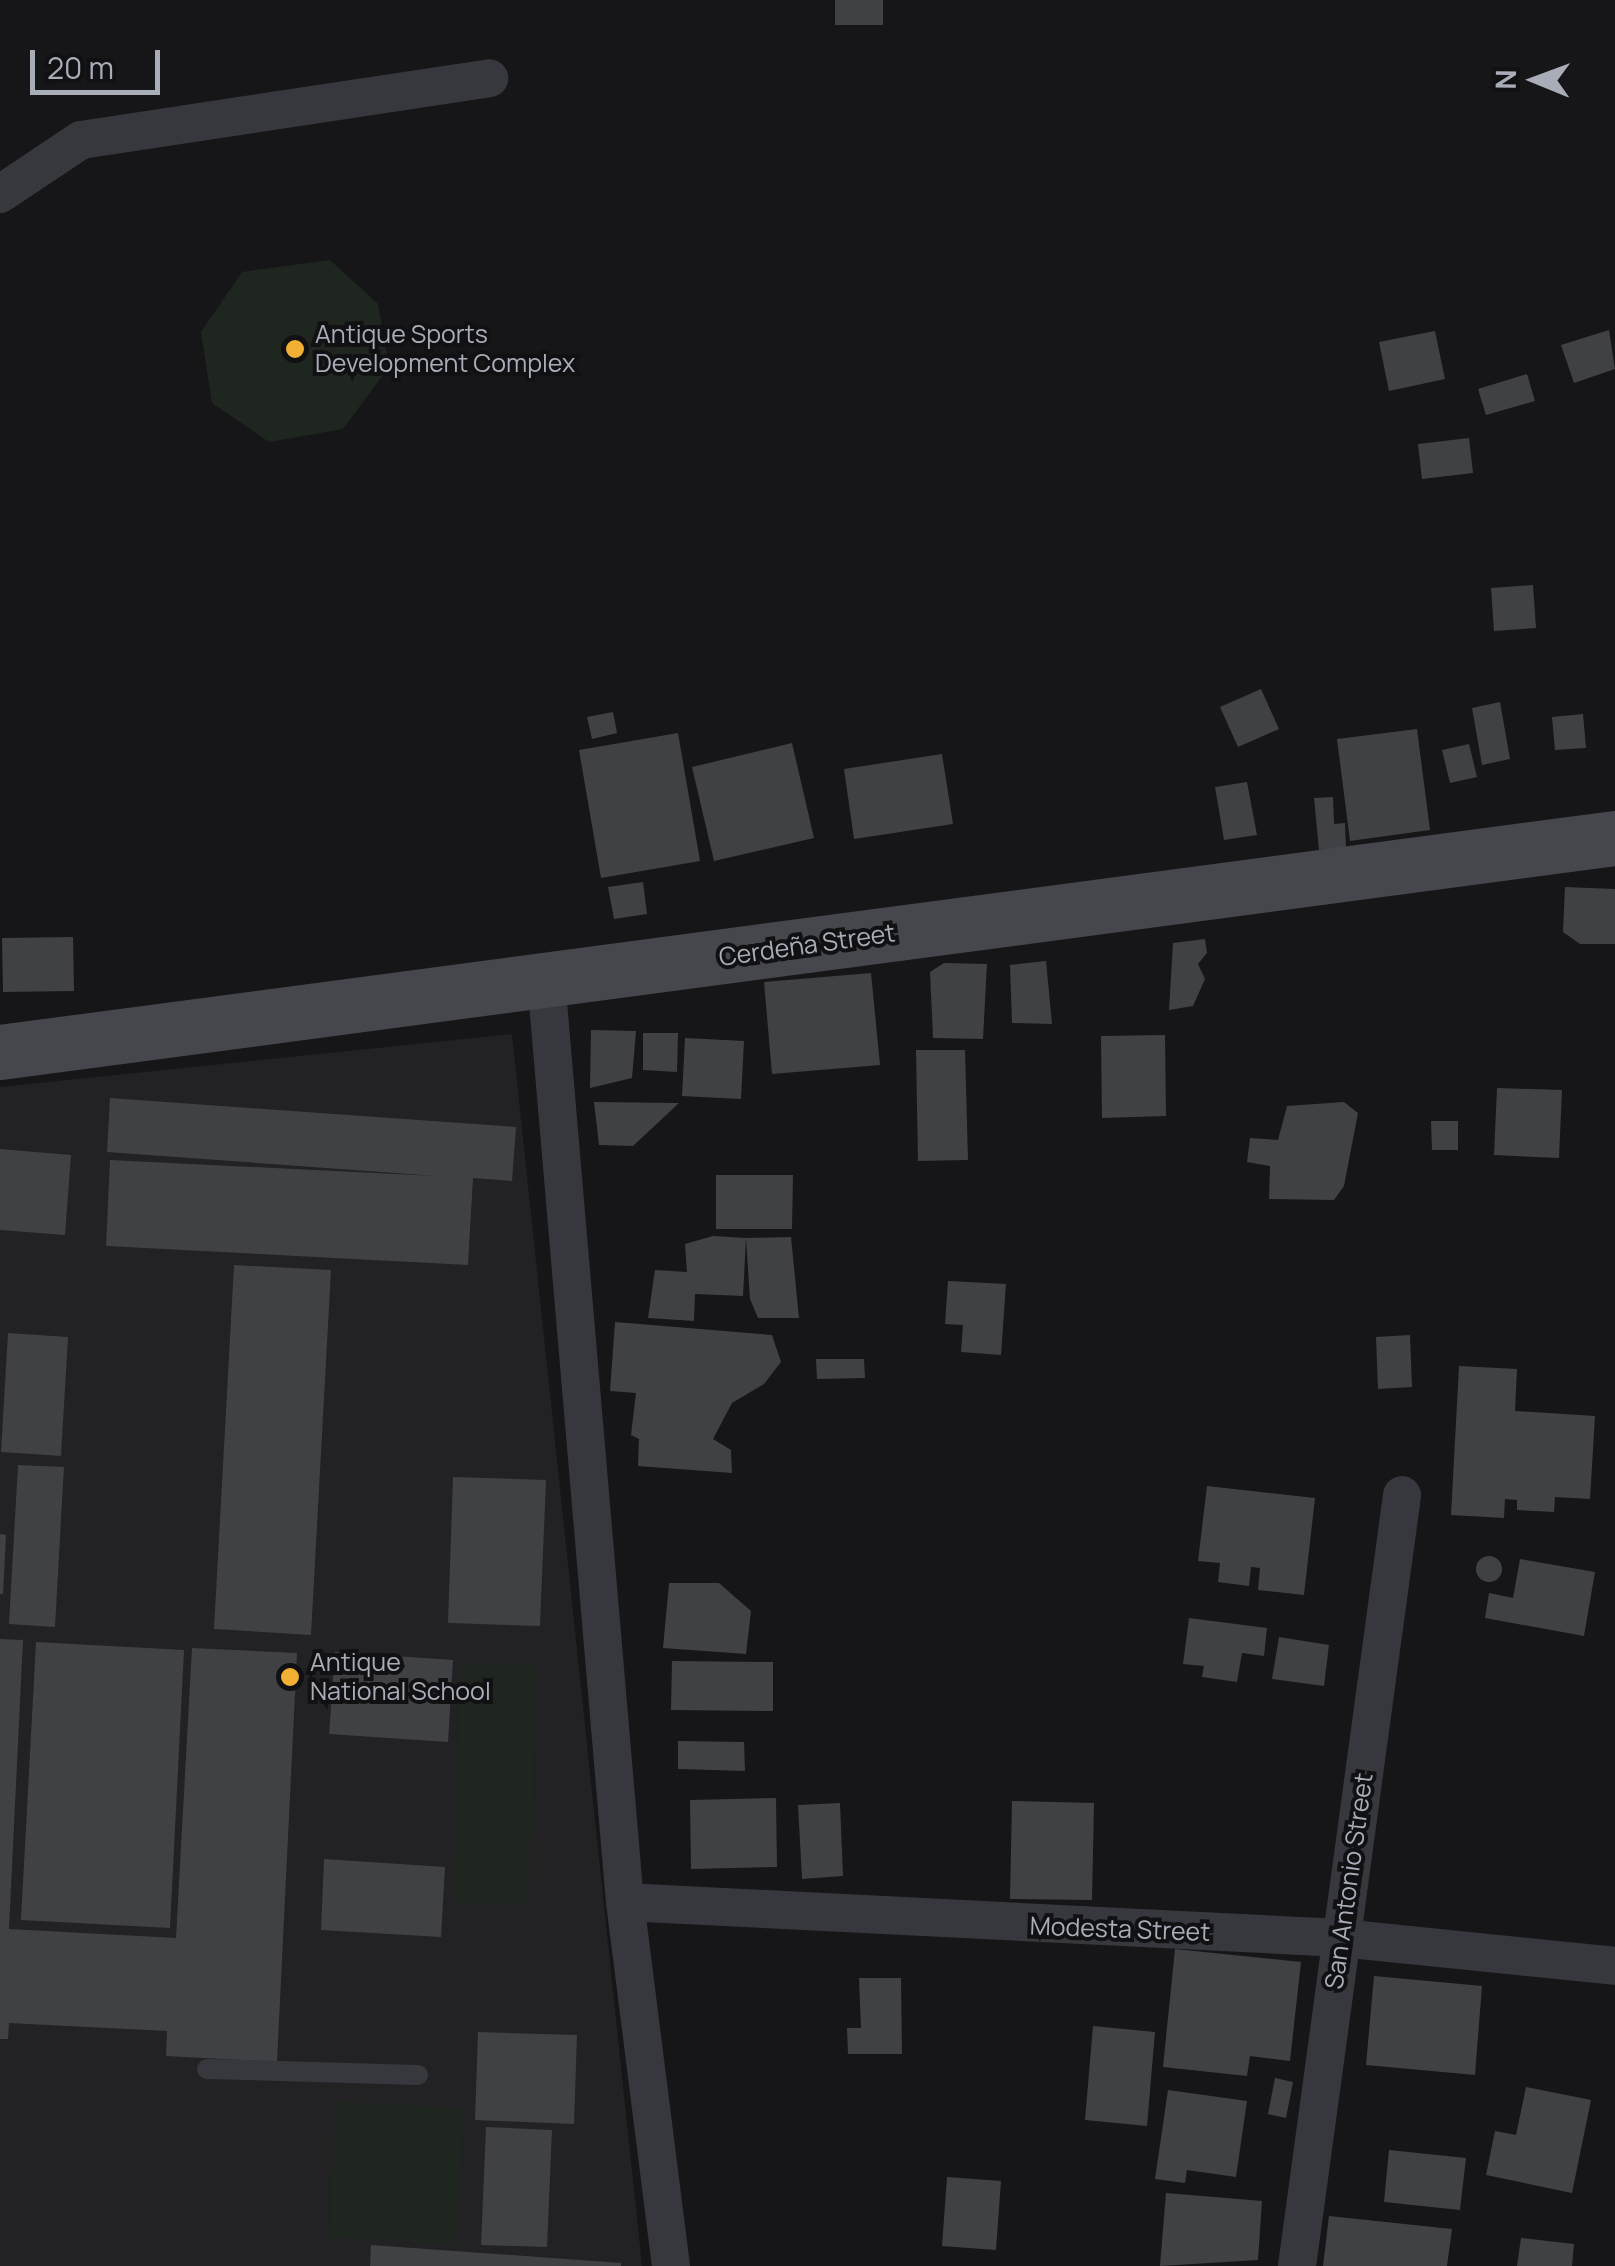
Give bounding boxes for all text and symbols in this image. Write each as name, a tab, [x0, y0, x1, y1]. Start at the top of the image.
scale bar	[35, 30, 165, 92]
north arrow	[1485, 30, 1585, 130]
text: 20 m	[47, 47, 114, 88]
text: N	[1486, 69, 1524, 90]
place label: Antique Sports Development Complex	[315, 320, 575, 379]
marker: Antique Sports Development Complex	[284, 338, 306, 360]
street label: Cerdeña Street	[717, 918, 897, 972]
place label: Antique National School	[310, 1648, 491, 1707]
marker: Antique National School	[279, 1666, 301, 1688]
street label: San Antonio Street	[1319, 1771, 1379, 1991]
street label: Modesta Street	[1029, 1911, 1211, 1947]

